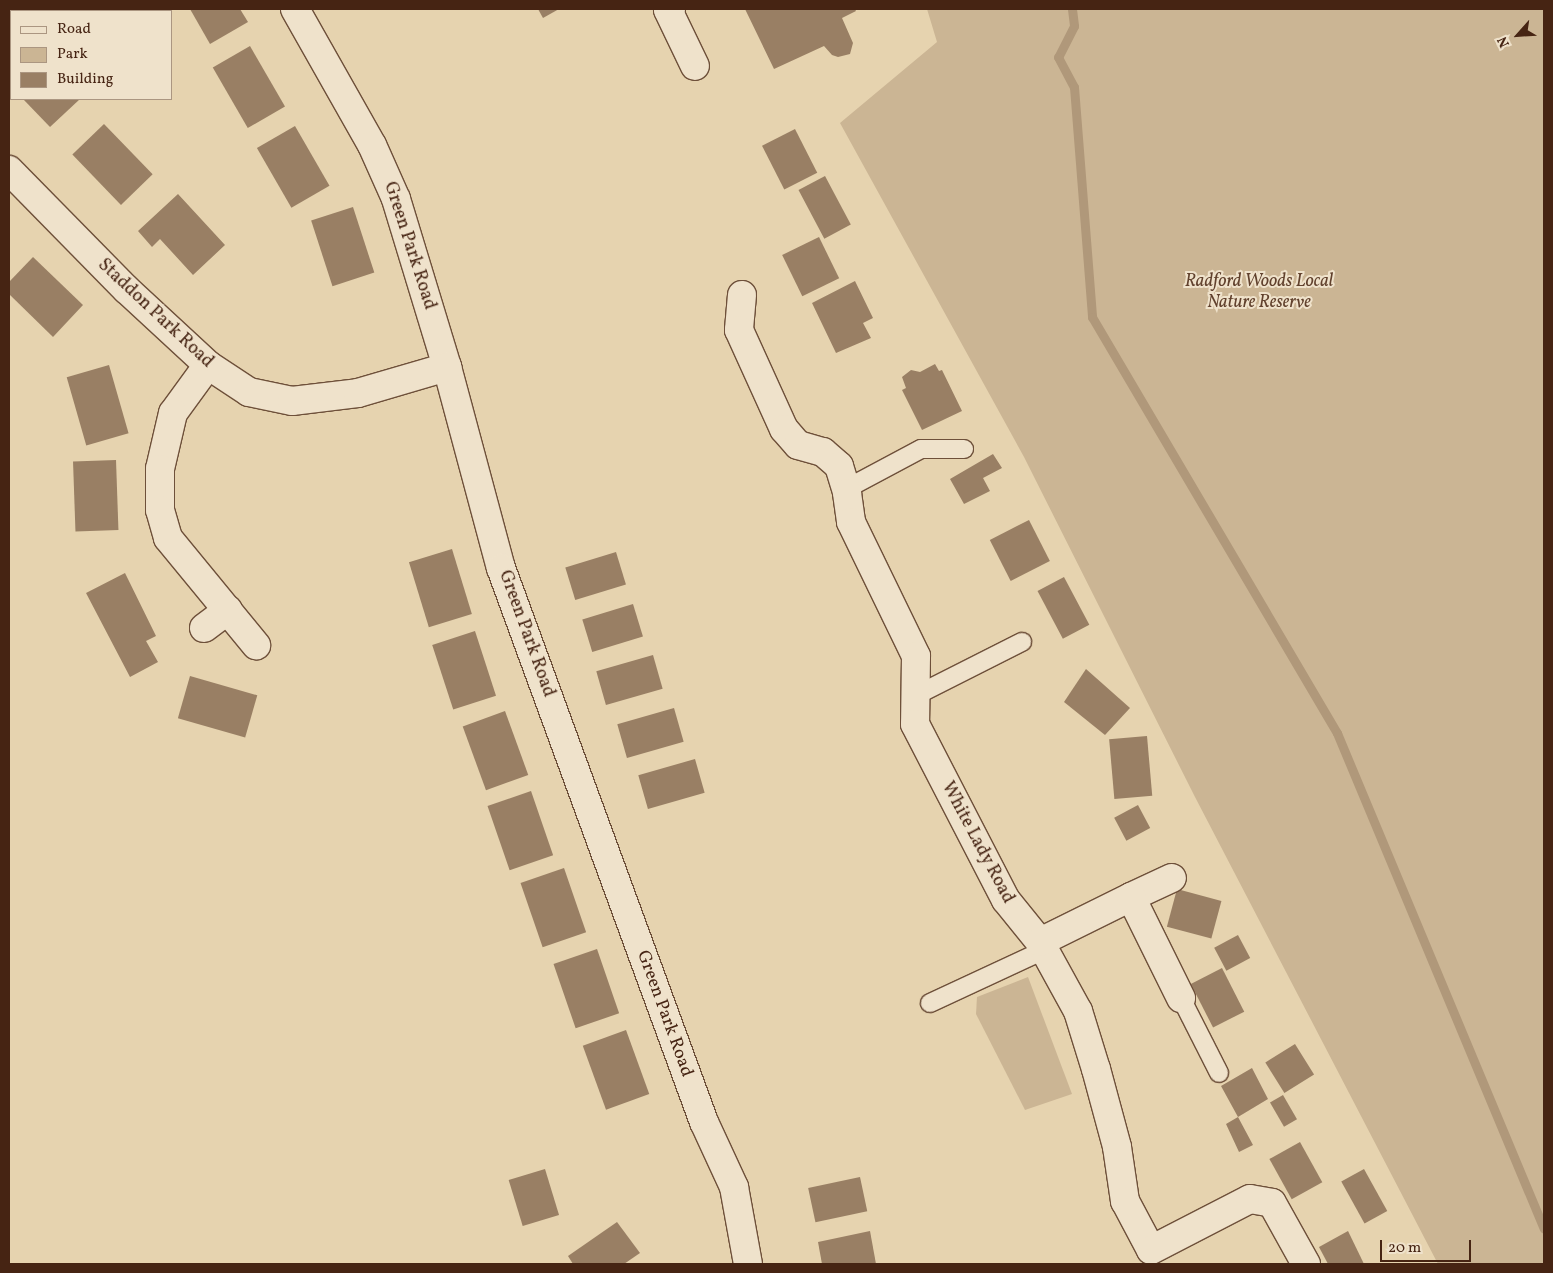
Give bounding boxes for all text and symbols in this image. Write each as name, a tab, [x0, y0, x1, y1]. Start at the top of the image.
legend	[10, 10, 172, 100]
north arrow	[1493, 10, 1543, 60]
text: Road	[57, 19, 91, 40]
text: N	[1493, 33, 1515, 51]
text: Park	[57, 44, 88, 65]
text: Building	[57, 69, 113, 90]
street label: Green Park Road	[378, 179, 440, 313]
street label: Staddon Park Road	[93, 255, 217, 373]
park label: Radford Woods Local Nature Reserve	[1185, 272, 1333, 314]
street label: Green Park Road	[493, 568, 559, 700]
street label: White Lady Road	[936, 778, 1018, 908]
street label: Green Park Road	[631, 948, 697, 1080]
scale bar	[1383, 1230, 1474, 1262]
text: 20 m	[1388, 1238, 1421, 1259]

